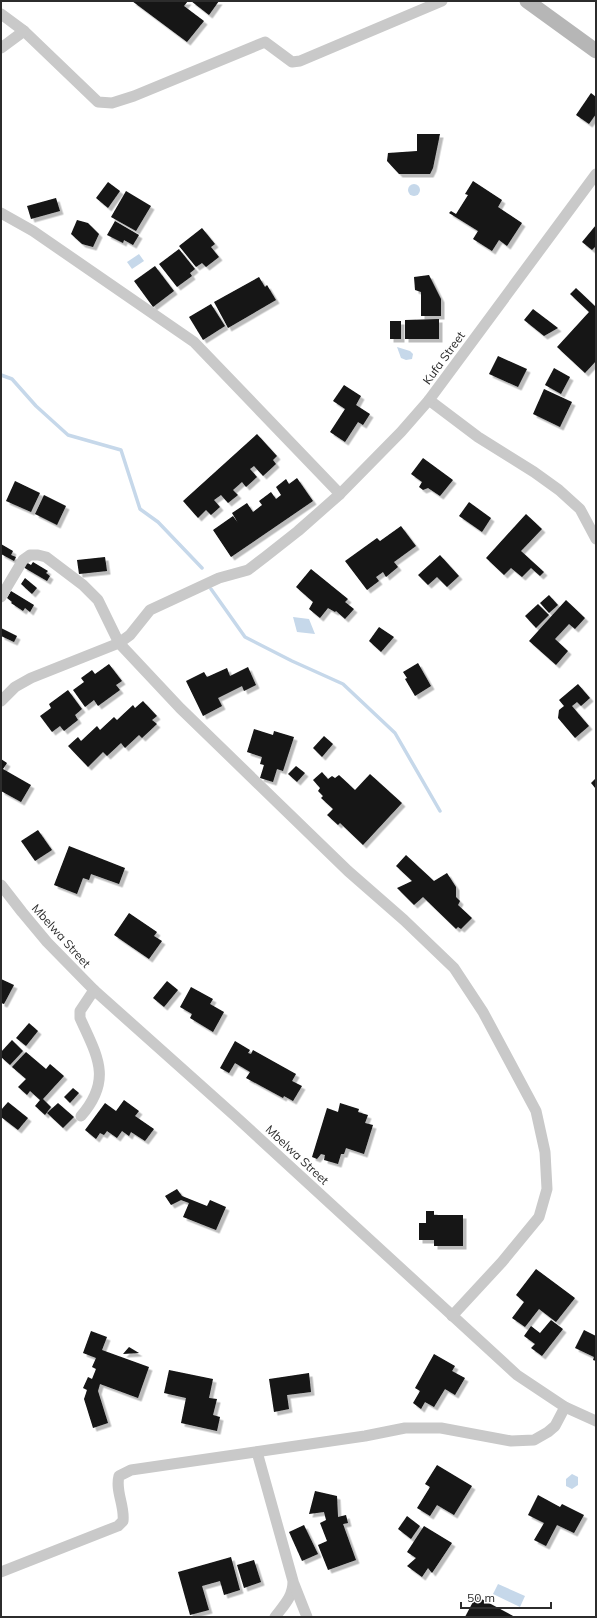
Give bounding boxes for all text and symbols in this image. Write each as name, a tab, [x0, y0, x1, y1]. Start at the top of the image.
street label: Kufa Street	[419, 328, 468, 387]
street label: Mbelwa Street	[29, 901, 94, 971]
street label: Mbelwa Street	[263, 1122, 332, 1188]
scale bar	[461, 1584, 551, 1610]
text: 50 m	[467, 1590, 495, 1605]

